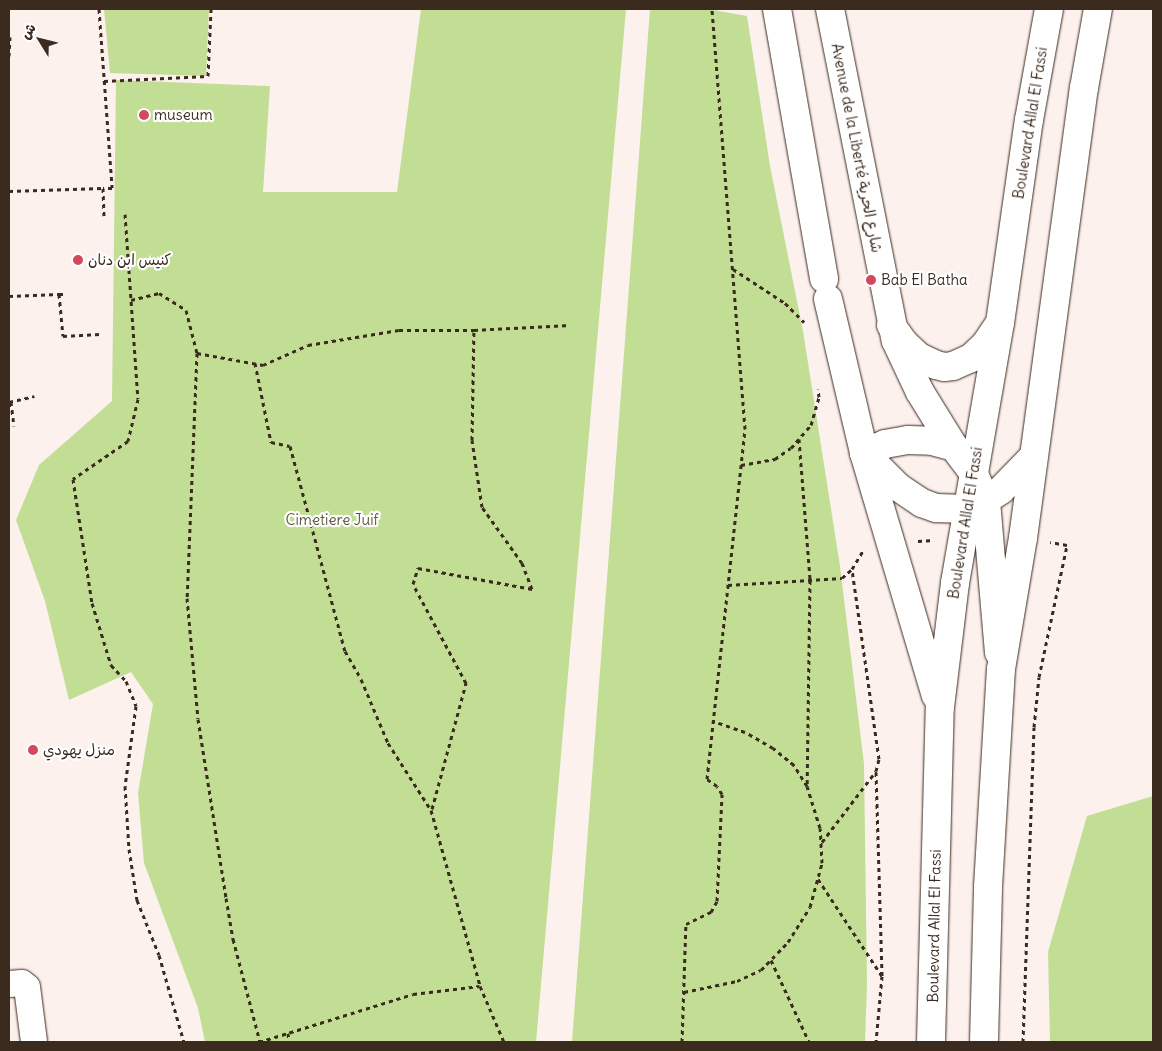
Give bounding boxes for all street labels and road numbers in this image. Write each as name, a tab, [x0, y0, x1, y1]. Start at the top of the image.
street label: Avenue de la Liberté شارع الحرية	[828, 42, 886, 254]
street label: Boulevard Allal El Fassi	[1009, 46, 1051, 200]
street label: Boulevard Allal El Fassi	[944, 446, 986, 600]
street label: Boulevard Allal El Fassi	[924, 849, 944, 1003]

